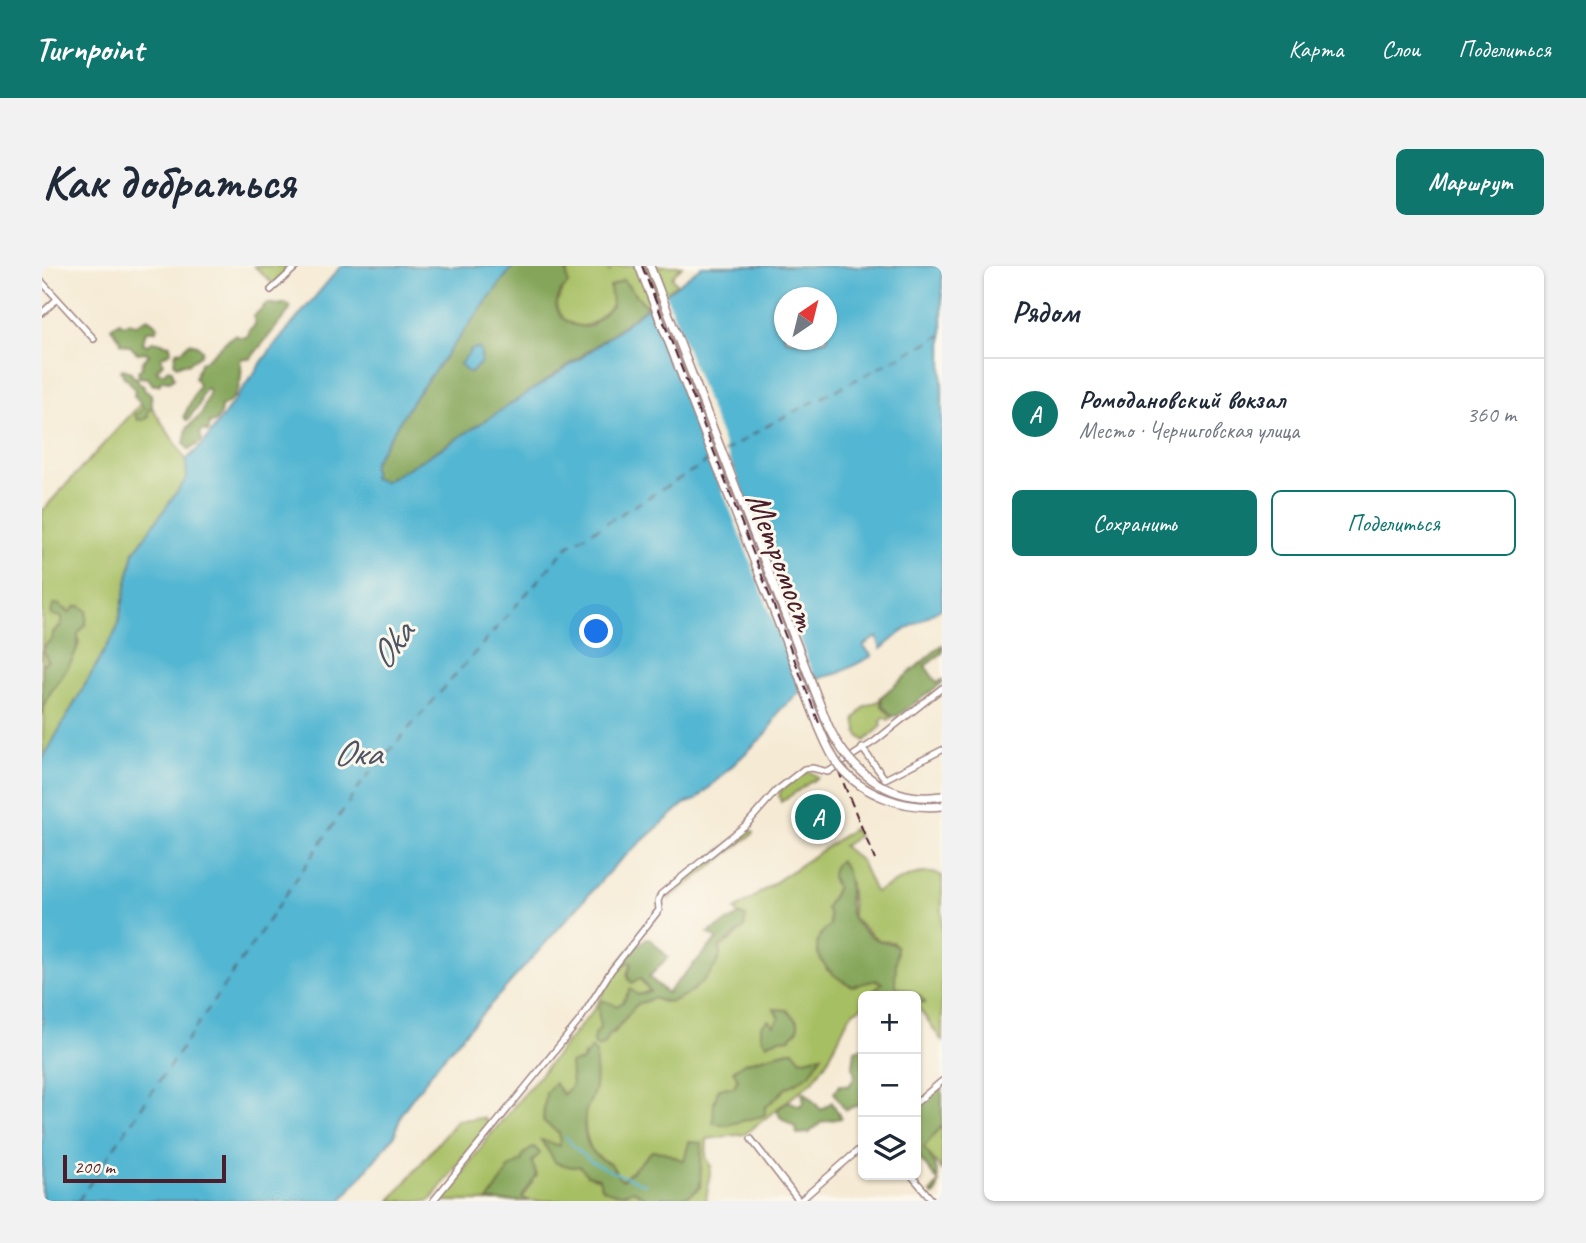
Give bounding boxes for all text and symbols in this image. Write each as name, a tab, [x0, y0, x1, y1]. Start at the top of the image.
text: Turnpoint	[35, 28, 143, 70]
text: Карта	[1289, 34, 1343, 64]
text: Слои	[1381, 34, 1420, 64]
text: Поделиться	[1458, 34, 1551, 64]
button: Маршрут	[1396, 149, 1544, 215]
text: Как добраться	[42, 151, 295, 213]
north arrow	[774, 287, 837, 350]
text: Рядом	[1012, 293, 1079, 331]
text: Ромодановский вокзал	[1079, 383, 1285, 416]
text: A	[1029, 400, 1041, 429]
text: 360 m	[1467, 400, 1516, 429]
text: Место · Черниговская улица	[1079, 416, 1299, 445]
street label: Метромост	[735, 486, 830, 639]
button: Сохранить	[1012, 490, 1257, 556]
button: Поделиться	[1271, 490, 1516, 556]
water label: Oka	[358, 608, 427, 678]
your location	[579, 614, 613, 648]
water label: Ока	[333, 729, 385, 776]
pin: A	[795, 791, 841, 843]
map controls	[858, 991, 921, 1180]
button: +	[858, 991, 921, 1054]
button: −	[858, 1054, 921, 1117]
button: layers	[858, 1117, 921, 1180]
scale bar	[63, 1152, 226, 1184]
text: 200 m	[74, 1155, 115, 1179]

